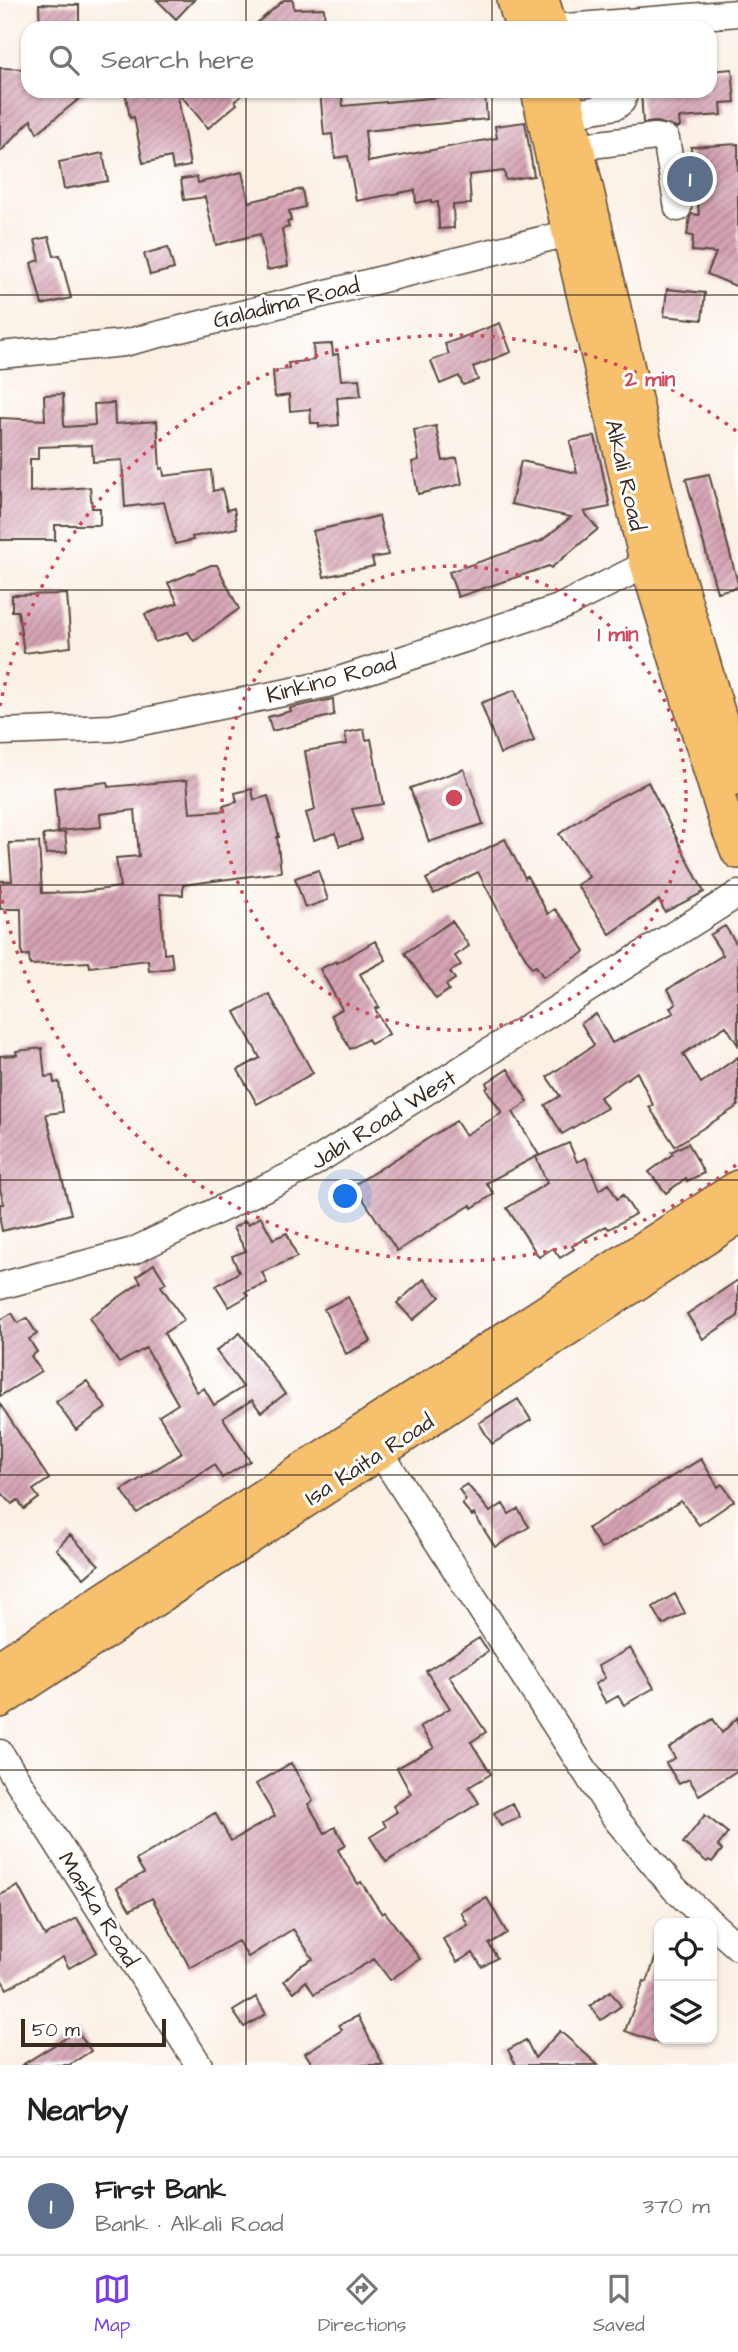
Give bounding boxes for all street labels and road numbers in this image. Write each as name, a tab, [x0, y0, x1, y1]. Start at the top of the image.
street label: Galadima Road	[210, 269, 363, 337]
street label: Alkali Road	[597, 416, 653, 534]
street label: Kinkino Road	[263, 646, 400, 712]
street label: Jabi Road West	[304, 1062, 463, 1178]
street label: Isa Kaita Road	[299, 1406, 441, 1514]
street label: Maska Road	[50, 1846, 146, 1973]

